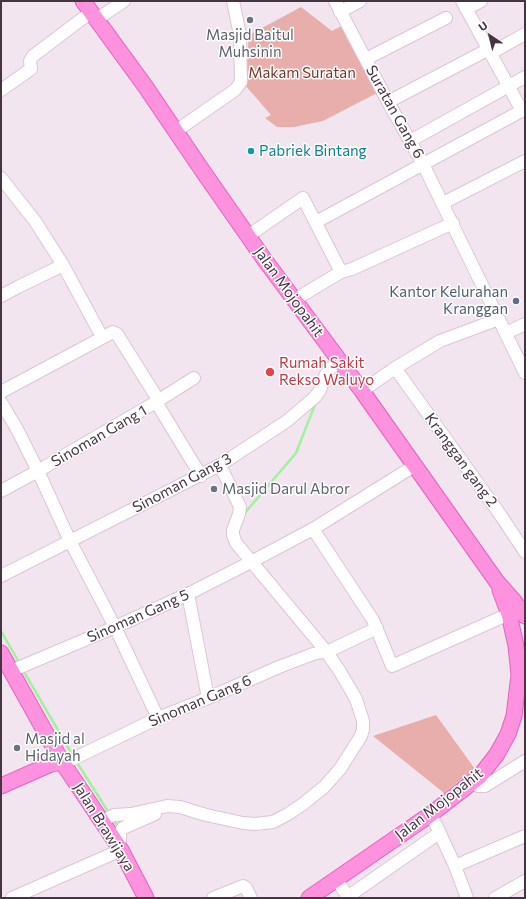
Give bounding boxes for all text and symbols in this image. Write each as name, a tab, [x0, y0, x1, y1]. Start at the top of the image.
marker: Masjid Baitul Muhsinin	[245, 15, 255, 25]
north arrow	[470, 16, 510, 56]
text: U	[476, 18, 490, 33]
place label: Masjid Baitul Muhsinin	[206, 26, 294, 61]
street label: Suratan Gang 6	[362, 62, 428, 162]
park label: Makam Suratan	[248, 64, 356, 82]
place label: Pabriek Bintang	[259, 142, 367, 160]
marker: Pabriek Bintang	[246, 146, 256, 156]
street label: Jalan Mojopahit	[250, 244, 328, 340]
place label: Kantor Kelurahan Kranggan	[389, 283, 508, 318]
marker: Kantor Kelurahan Kranggan	[511, 296, 521, 306]
place label: Rumah Sakit Rekso Waluyo	[279, 354, 374, 389]
marker: Rumah Sakit Rekso Waluyo	[264, 366, 276, 378]
street label: Sinoman Gang 1	[48, 401, 150, 471]
street label: Kranggan gang 2	[421, 410, 501, 510]
street label: Sinoman Gang 3	[129, 449, 235, 517]
place label: Masjid Darul Abror	[222, 480, 350, 498]
marker: Masjid Darul Abror	[209, 484, 219, 494]
street label: Sinoman Gang 5	[84, 585, 192, 647]
street label: Sinoman Gang 6	[146, 671, 254, 731]
place label: Masjid al Hidayah	[25, 730, 85, 765]
marker: Masjid al Hidayah	[12, 743, 22, 753]
street label: Jalan Mojopahit	[391, 764, 487, 844]
street label: Jalan Brawijaya	[70, 779, 138, 875]

